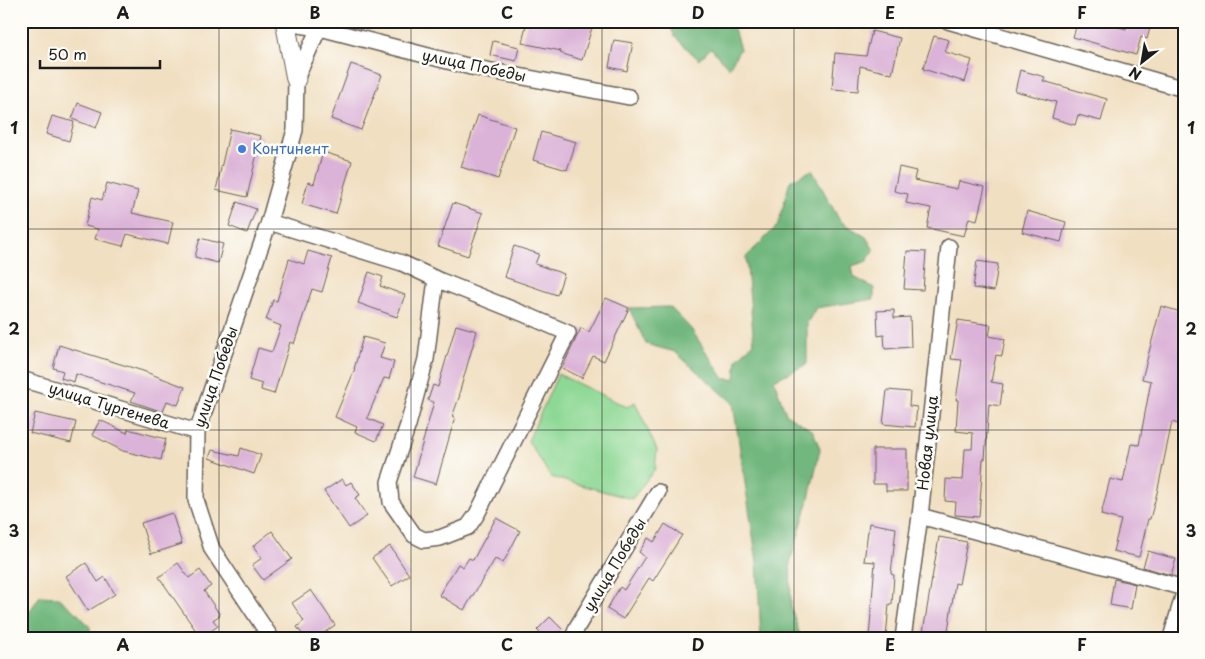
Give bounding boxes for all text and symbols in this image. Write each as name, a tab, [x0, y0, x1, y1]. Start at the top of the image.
text: A	[117, 0, 130, 24]
text: B	[310, 0, 321, 24]
text: C	[501, 0, 513, 24]
text: D	[692, 0, 704, 24]
text: E	[885, 0, 895, 24]
text: F	[1077, 0, 1087, 24]
scale bar	[40, 38, 160, 70]
north arrow	[1118, 38, 1168, 88]
text: 50 m	[48, 42, 87, 65]
street label: улица Победы	[420, 42, 528, 87]
text: N	[1125, 62, 1145, 85]
text: 1	[10, 115, 18, 139]
text: 1	[1187, 115, 1195, 139]
place label: Континент	[252, 136, 329, 159]
marker: Континент	[236, 143, 248, 155]
text: 2	[8, 316, 20, 340]
text: 2	[1185, 316, 1197, 340]
street label: улица Победы	[186, 323, 243, 430]
street label: улица Тургенева	[46, 375, 173, 434]
street label: Новая улица	[910, 394, 943, 492]
street label: улица Победы	[577, 513, 651, 615]
text: 3	[9, 518, 19, 542]
text: 3	[1186, 518, 1196, 542]
text: A	[117, 632, 130, 656]
text: B	[310, 632, 321, 656]
text: C	[501, 632, 513, 656]
text: D	[692, 632, 704, 656]
text: E	[885, 632, 895, 656]
text: F	[1077, 632, 1087, 656]

